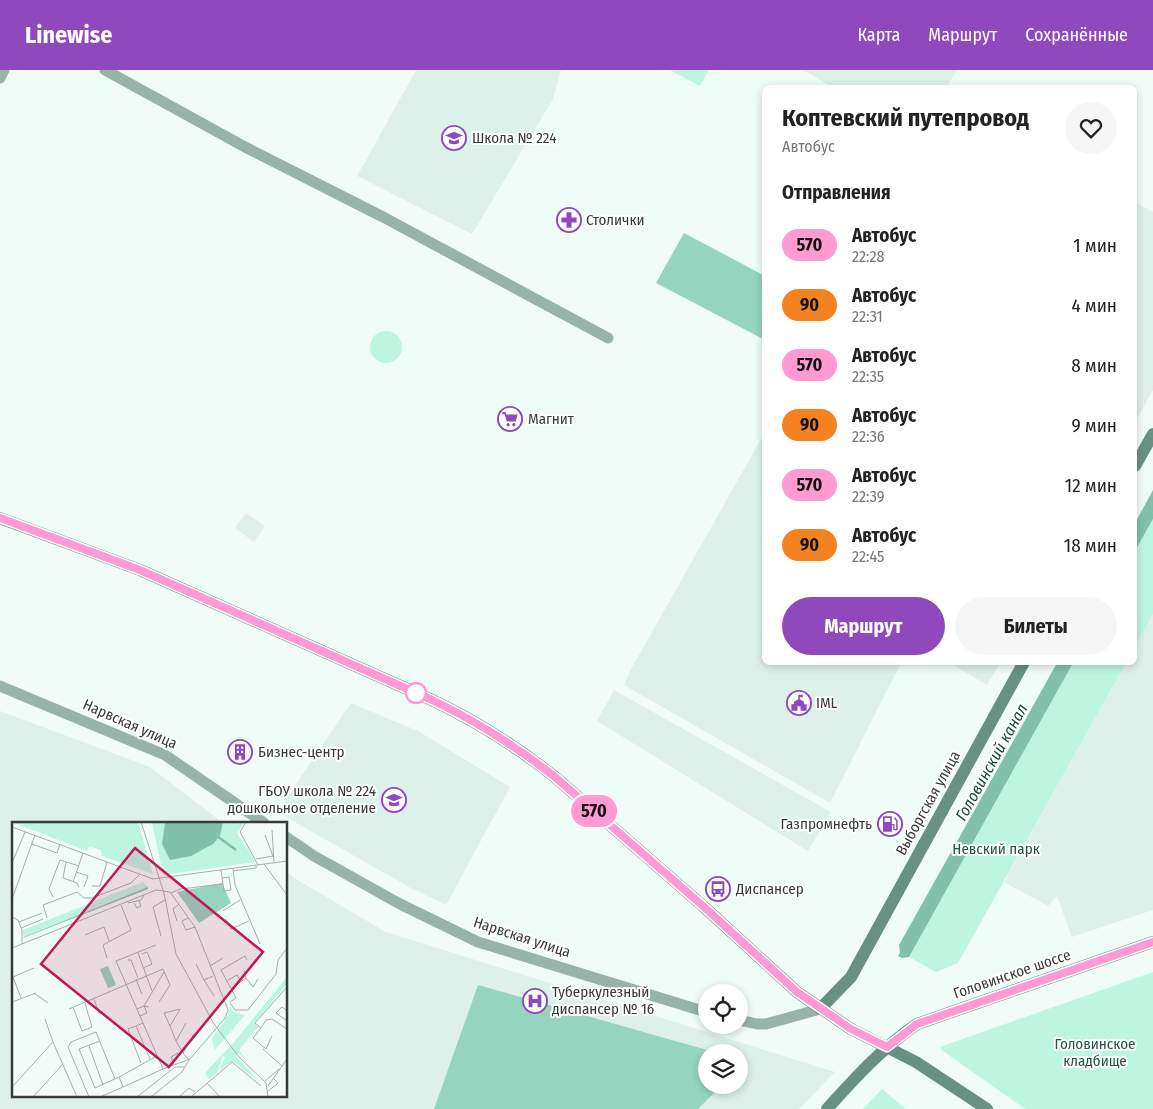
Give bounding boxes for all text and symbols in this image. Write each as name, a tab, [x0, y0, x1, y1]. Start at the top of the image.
text: Linewise	[25, 21, 113, 49]
text: Карта	[857, 24, 900, 46]
text: Маршрут	[928, 24, 997, 46]
text: Сохранённые	[1025, 24, 1128, 46]
button: heart	[1065, 102, 1117, 154]
text: Коптевский путепровод	[782, 104, 1029, 132]
school or university icon: Школа № 224	[441, 125, 467, 151]
place label: Школа № 224	[472, 129, 556, 147]
text: Автобус	[782, 137, 835, 156]
text: Отправления	[782, 181, 891, 204]
pharmacy icon: Столички	[556, 207, 582, 233]
place label: Столички	[586, 211, 645, 229]
text: Автобус	[852, 224, 916, 247]
text: 570	[797, 234, 822, 256]
text: 1 мин	[1073, 234, 1117, 257]
text: 22:28	[852, 247, 885, 266]
text: Автобус	[852, 284, 916, 307]
text: 90	[800, 294, 819, 316]
text: 4 мин	[1071, 294, 1117, 317]
text: 22:31	[852, 307, 883, 326]
text: Автобус	[852, 344, 916, 367]
text: 570	[797, 354, 822, 376]
text: 8 мин	[1071, 354, 1117, 377]
text: 22:35	[852, 367, 884, 386]
text: Автобус	[852, 404, 916, 427]
supermarket icon: Магнит	[497, 406, 523, 432]
place label: Магнит	[528, 410, 575, 428]
text: 90	[800, 414, 819, 436]
text: 9 мин	[1071, 414, 1117, 437]
text: 22:36	[852, 427, 885, 446]
text: Автобус	[852, 464, 916, 487]
text: 570	[797, 474, 822, 496]
text: 12 мин	[1065, 474, 1117, 497]
text: 22:39	[852, 487, 884, 506]
text: Автобус	[852, 524, 916, 547]
text: 90	[800, 534, 819, 556]
text: 18 мин	[1064, 534, 1117, 557]
text: 22:45	[852, 547, 884, 566]
button: Маршрут	[782, 597, 945, 655]
button: Билеты	[955, 597, 1117, 655]
unlabelled marker	[405, 682, 427, 704]
public building icon: IML	[786, 690, 812, 716]
place label: IML	[816, 694, 838, 712]
street label: Нарвская улица	[80, 695, 180, 753]
water label: Головинский канал	[951, 700, 1031, 824]
building icon: Бизнес-центр	[227, 739, 253, 765]
place label: Бизнес-центр	[258, 743, 345, 761]
street label: Выборгская улица	[892, 748, 964, 858]
place label: ГБОУ школа № 224 дошкольное отделение	[227, 782, 376, 817]
school or university icon: ГБОУ школа № 224 дошкольное отделение	[381, 787, 407, 813]
line badge: 570	[565, 795, 623, 827]
text: 570	[581, 800, 607, 822]
fuel station icon: Газпромнефть	[877, 811, 903, 837]
place label: Газпромнефть	[781, 815, 872, 833]
inset map	[12, 822, 288, 1096]
park label: Невский парк	[952, 840, 1040, 858]
bus stop icon: Диспансер	[705, 876, 731, 902]
place label: Диспансер	[735, 880, 804, 898]
street label: Нарвская улица	[471, 913, 573, 961]
street label: Головинское шоссе	[951, 946, 1073, 1002]
place label: Туберкулезный диспансер № 16	[552, 983, 654, 1018]
map controls	[698, 984, 748, 1094]
button: locate	[698, 984, 748, 1034]
hospital icon: Туберкулезный диспансер № 16	[522, 988, 548, 1014]
park label: Головинское кладбище	[1055, 1035, 1135, 1070]
button: layers	[698, 1044, 748, 1094]

